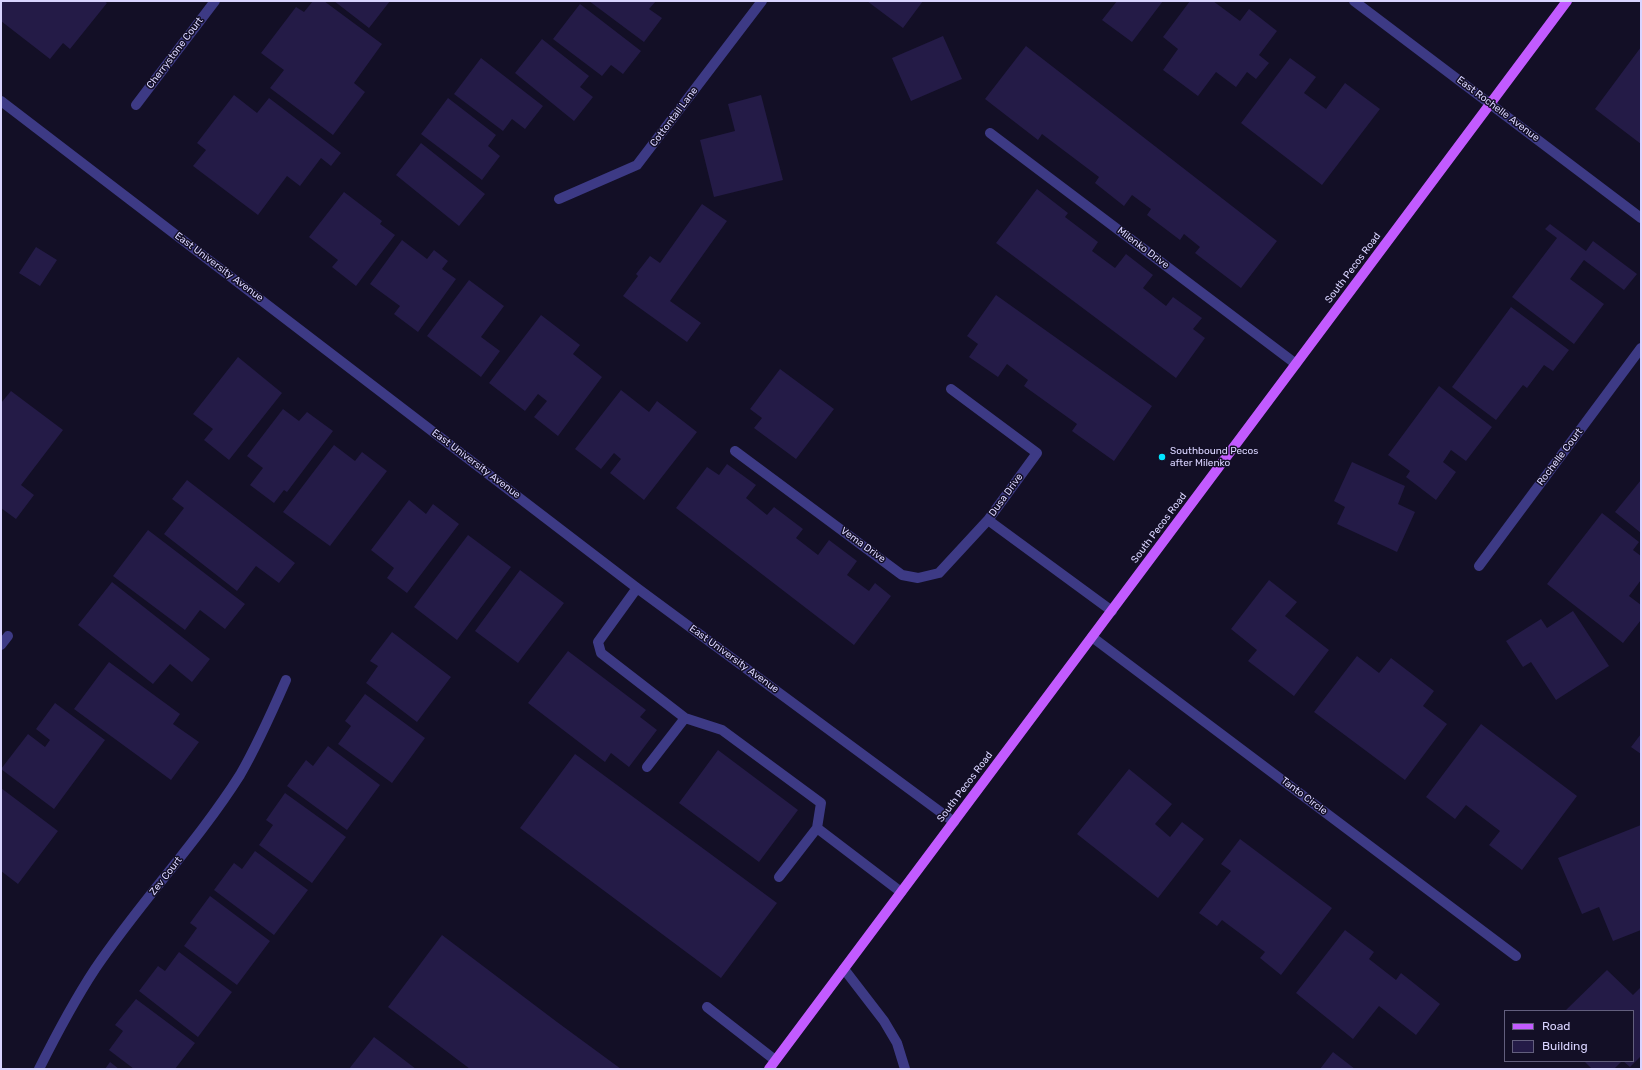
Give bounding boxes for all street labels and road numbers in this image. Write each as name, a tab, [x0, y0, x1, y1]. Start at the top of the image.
street label: Cherrystone Court	[144, 15, 206, 91]
street label: East Rochelle Avenue	[1454, 74, 1542, 144]
street label: Cottontail Lane	[648, 85, 700, 149]
street label: Milenko Drive	[1115, 225, 1171, 271]
street label: East University Avenue	[172, 230, 266, 304]
street label: South Pecos Road	[1323, 230, 1383, 306]
street label: Rochelle Court	[1535, 426, 1585, 488]
street label: East University Avenue	[429, 427, 523, 501]
street label: Dusa Drive	[986, 471, 1026, 519]
street label: South Pecos Road	[1129, 490, 1189, 566]
street label: Vema Drive	[838, 525, 888, 565]
street label: East University Avenue	[687, 622, 781, 696]
street label: South Pecos Road	[935, 749, 995, 825]
street label: Tanto Circle	[1279, 775, 1329, 817]
street label: Zev Court	[147, 854, 185, 898]

